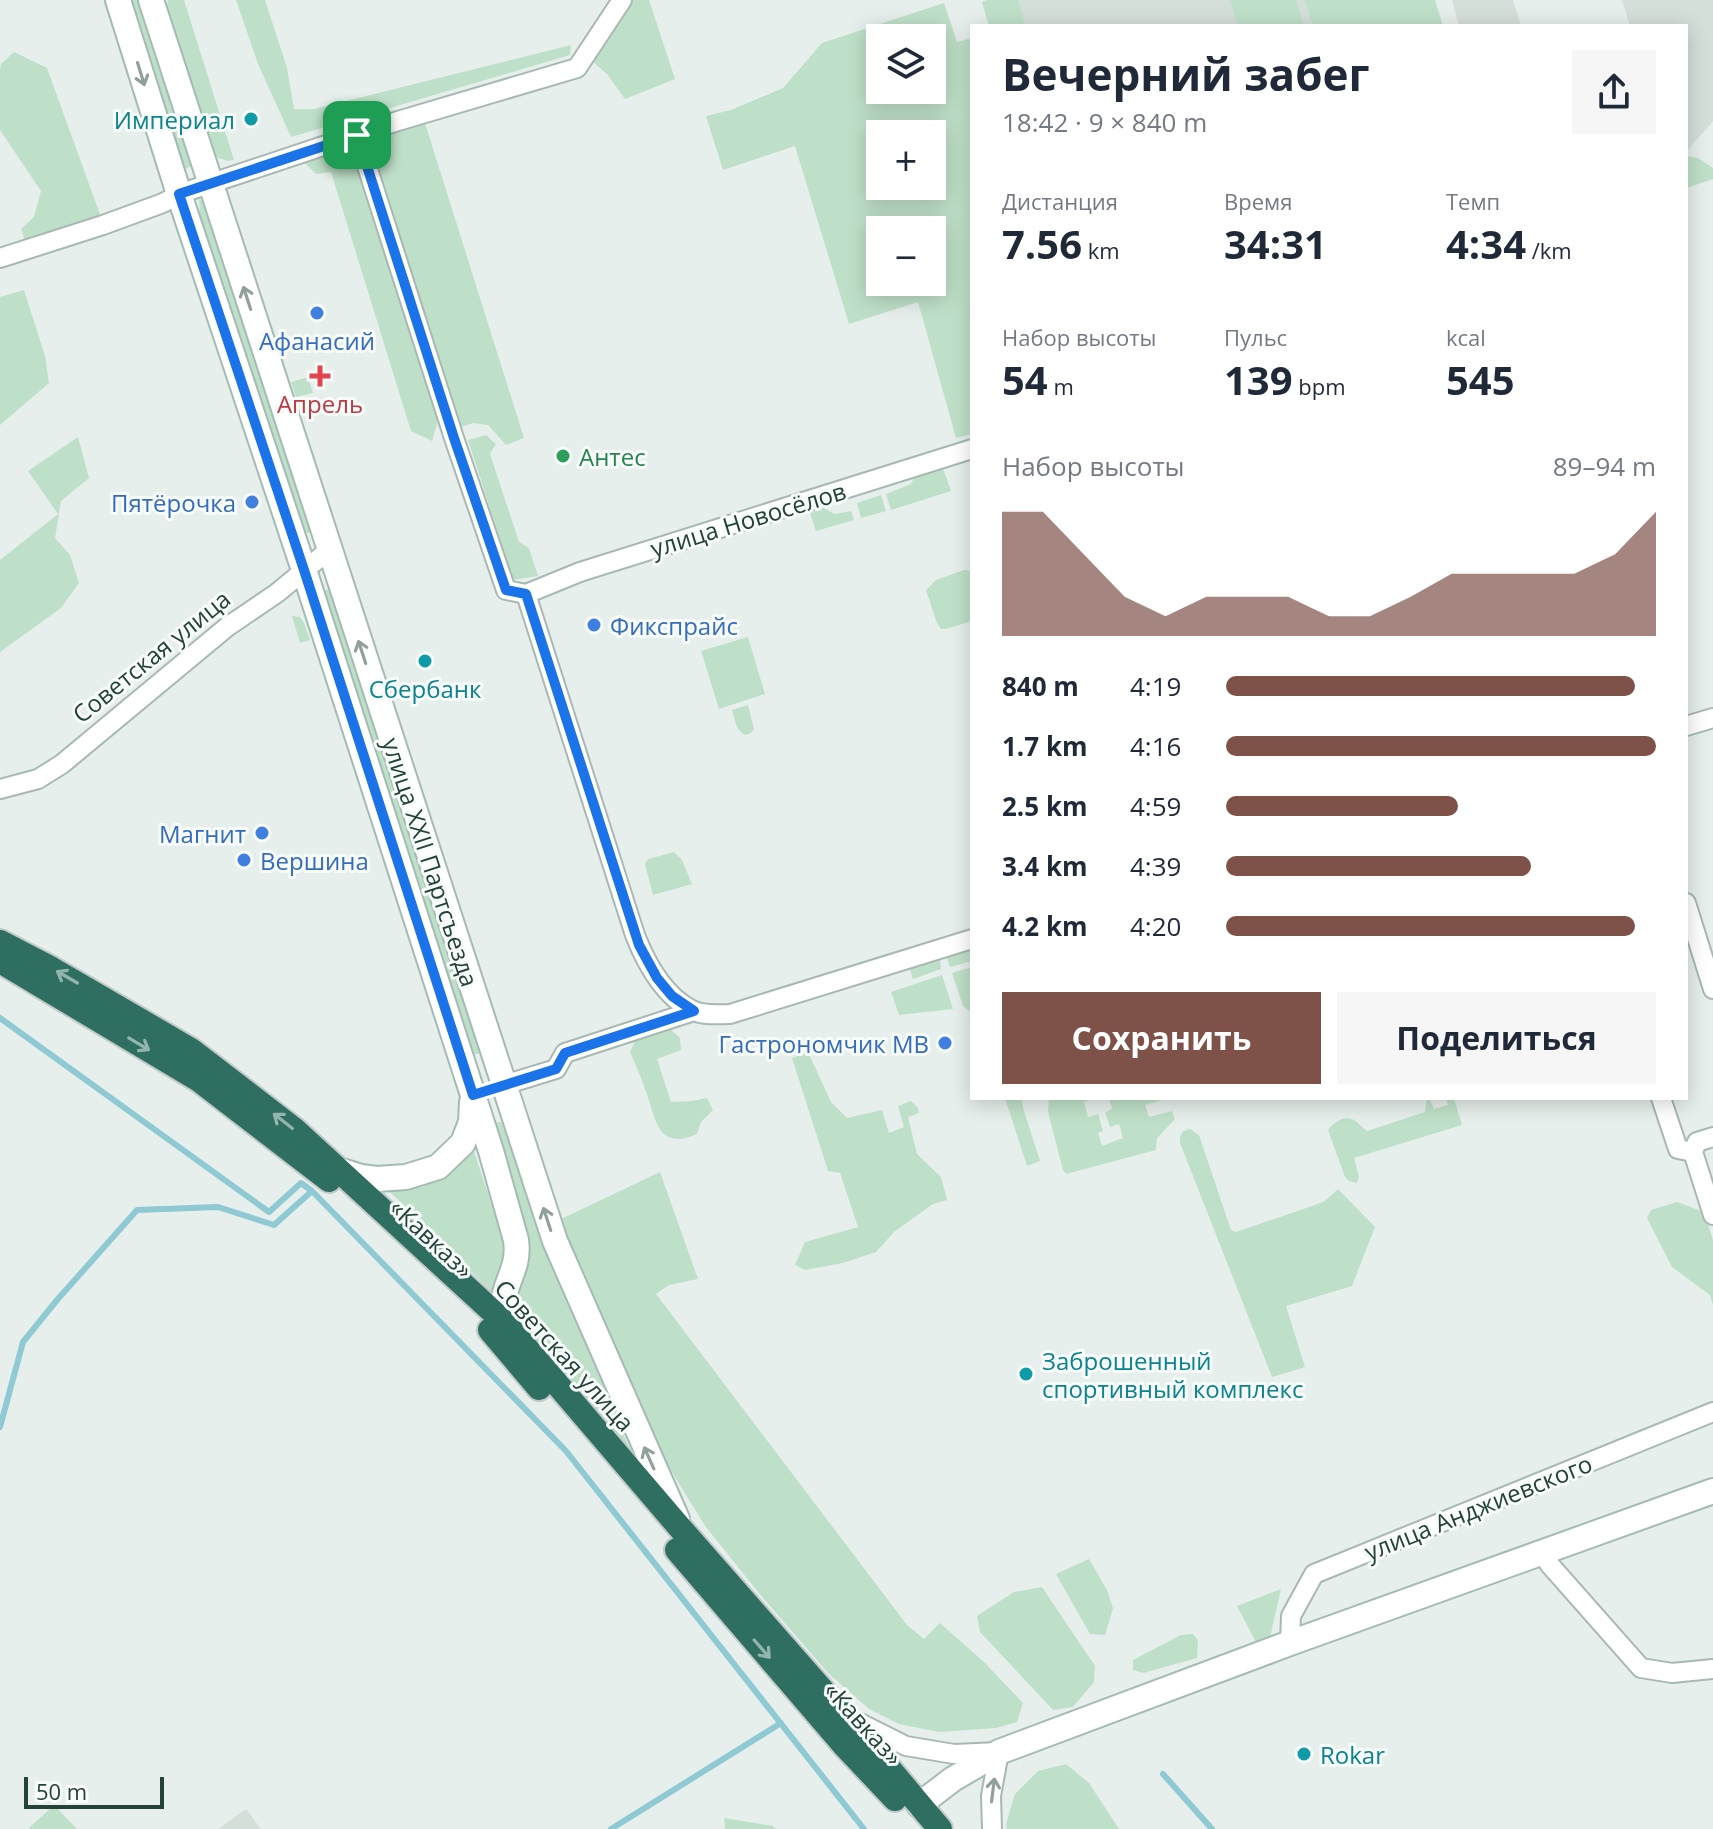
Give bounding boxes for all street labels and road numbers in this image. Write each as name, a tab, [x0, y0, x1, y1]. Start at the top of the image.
street label: улица Новосёлов	[646, 474, 850, 564]
street label: Советская улица	[65, 582, 237, 730]
street label: улица XXII Партсъезда	[375, 733, 487, 991]
street label: «Кавказ»	[383, 1191, 481, 1285]
street label: Советская улица	[488, 1272, 642, 1438]
street label: улица Анджиевского	[1359, 1446, 1597, 1568]
street label: «Кавказ»	[817, 1674, 911, 1772]

